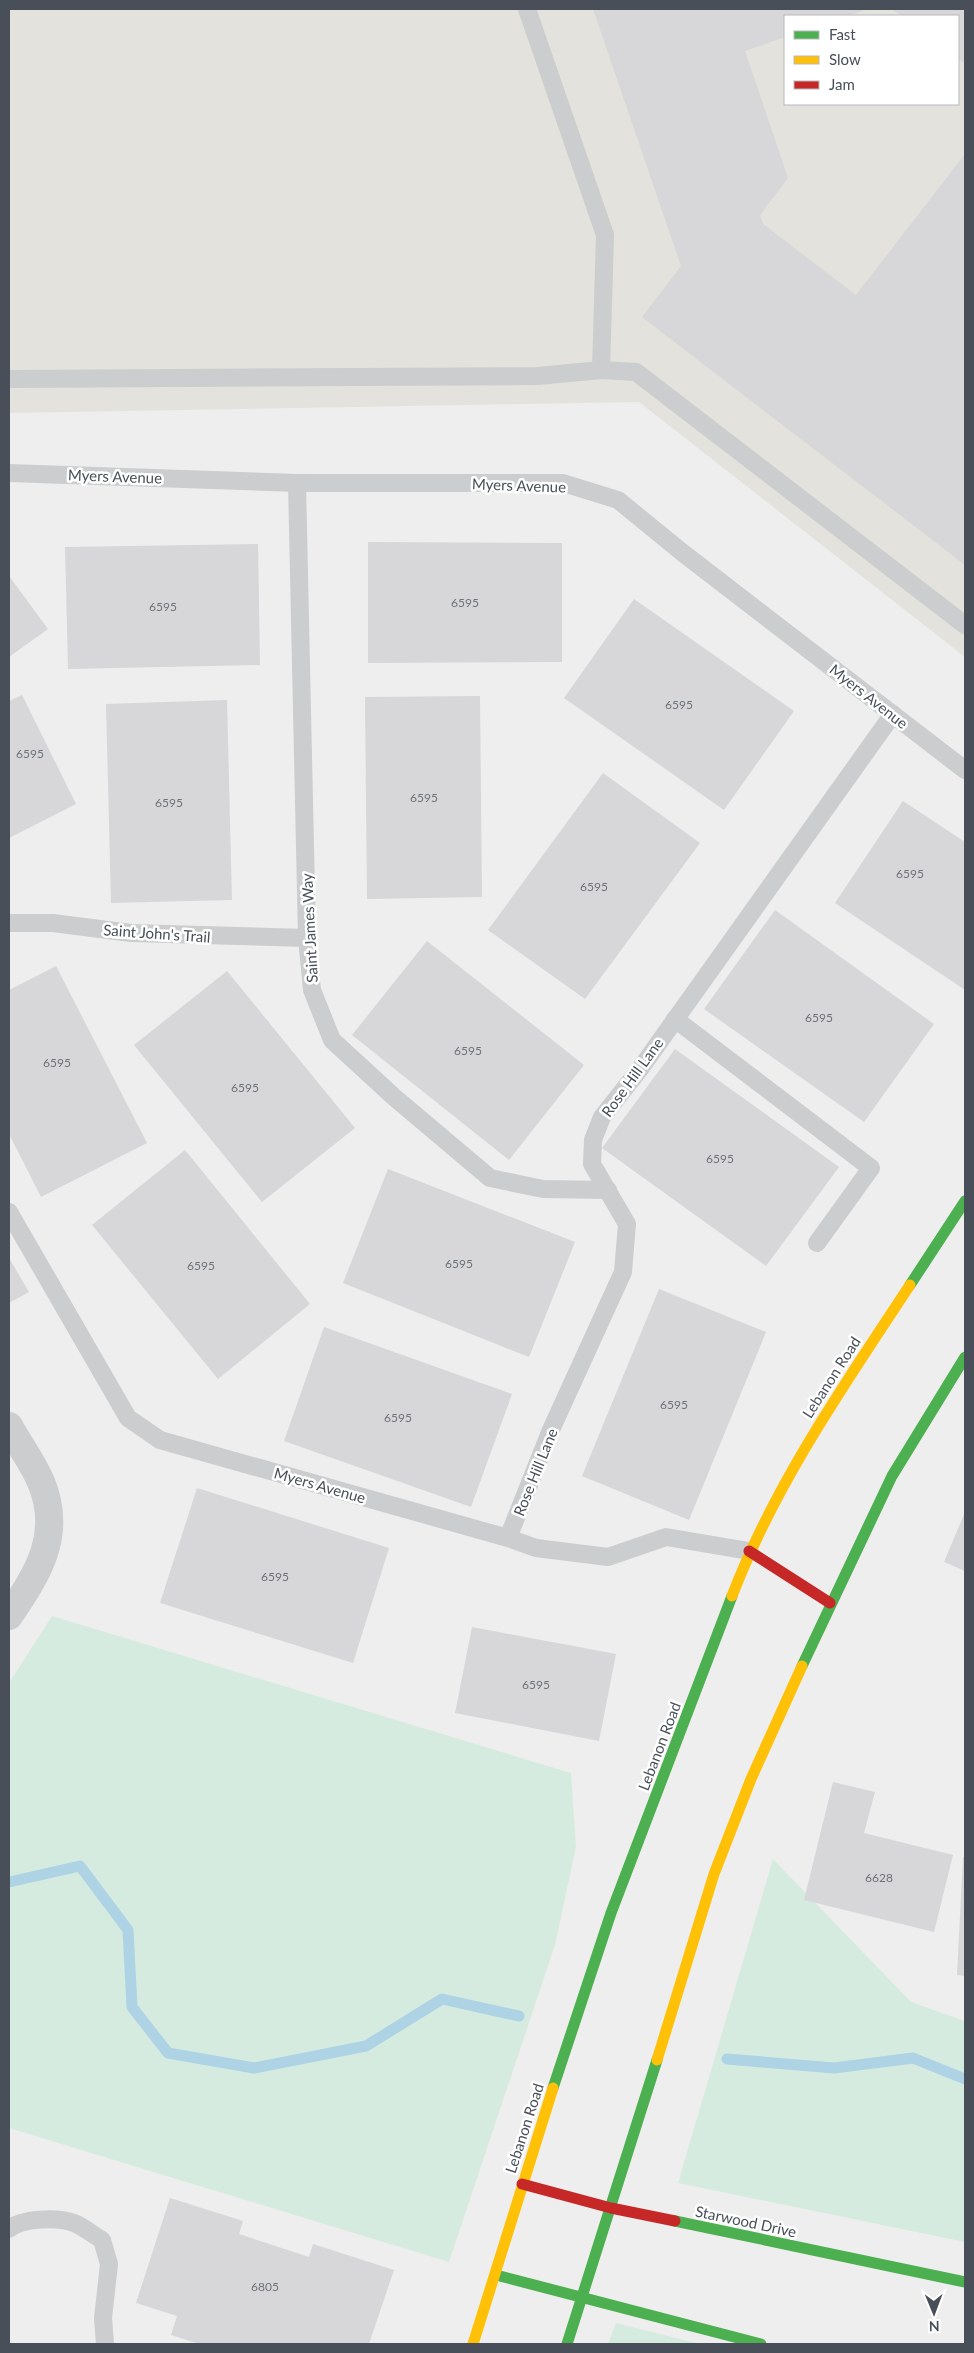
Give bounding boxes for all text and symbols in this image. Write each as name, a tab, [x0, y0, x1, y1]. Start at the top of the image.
legend	[784, 15, 959, 105]
text: Fast	[829, 25, 856, 43]
text: Slow	[829, 50, 861, 68]
text: Jam	[829, 75, 855, 93]
street label: Myers Avenue	[68, 465, 162, 487]
street label: Myers Avenue	[472, 474, 566, 496]
house number: 6595	[451, 595, 479, 610]
house number: 6595	[149, 599, 177, 614]
street label: Myers Avenue	[826, 660, 912, 732]
house number: 6595	[665, 697, 693, 712]
house number: 6595	[16, 746, 44, 761]
house number: 6595	[410, 790, 438, 805]
house number: 6595	[155, 795, 183, 810]
house number: 6595	[896, 866, 924, 881]
street label: Saint James Way	[297, 872, 321, 983]
house number: 6595	[580, 879, 608, 894]
street label: Saint John's Trail	[103, 920, 211, 946]
house number: 6595	[805, 1010, 833, 1025]
street label: Rose Hill Lane	[597, 1034, 667, 1120]
house number: 6595	[454, 1043, 482, 1058]
house number: 6595	[43, 1055, 71, 1070]
house number: 6595	[231, 1080, 259, 1095]
house number: 6595	[706, 1151, 734, 1166]
house number: 6595	[445, 1256, 473, 1271]
house number: 6595	[187, 1258, 215, 1273]
street label: Lebanon Road	[798, 1333, 864, 1421]
house number: 6595	[660, 1397, 688, 1412]
house number: 6595	[384, 1410, 412, 1425]
street label: Rose Hill Lane	[509, 1425, 561, 1518]
street label: Myers Avenue	[272, 1463, 368, 1507]
house number: 6595	[261, 1569, 289, 1584]
house number: 6595	[522, 1677, 550, 1692]
street label: Lebanon Road	[634, 1699, 684, 1793]
house number: 6628	[865, 1870, 893, 1885]
street label: Lebanon Road	[501, 2081, 547, 2175]
street label: Starwood Drive	[694, 2202, 798, 2241]
house number: 6805	[251, 2279, 279, 2294]
north arrow	[909, 2288, 959, 2338]
text: N	[929, 2318, 940, 2335]

